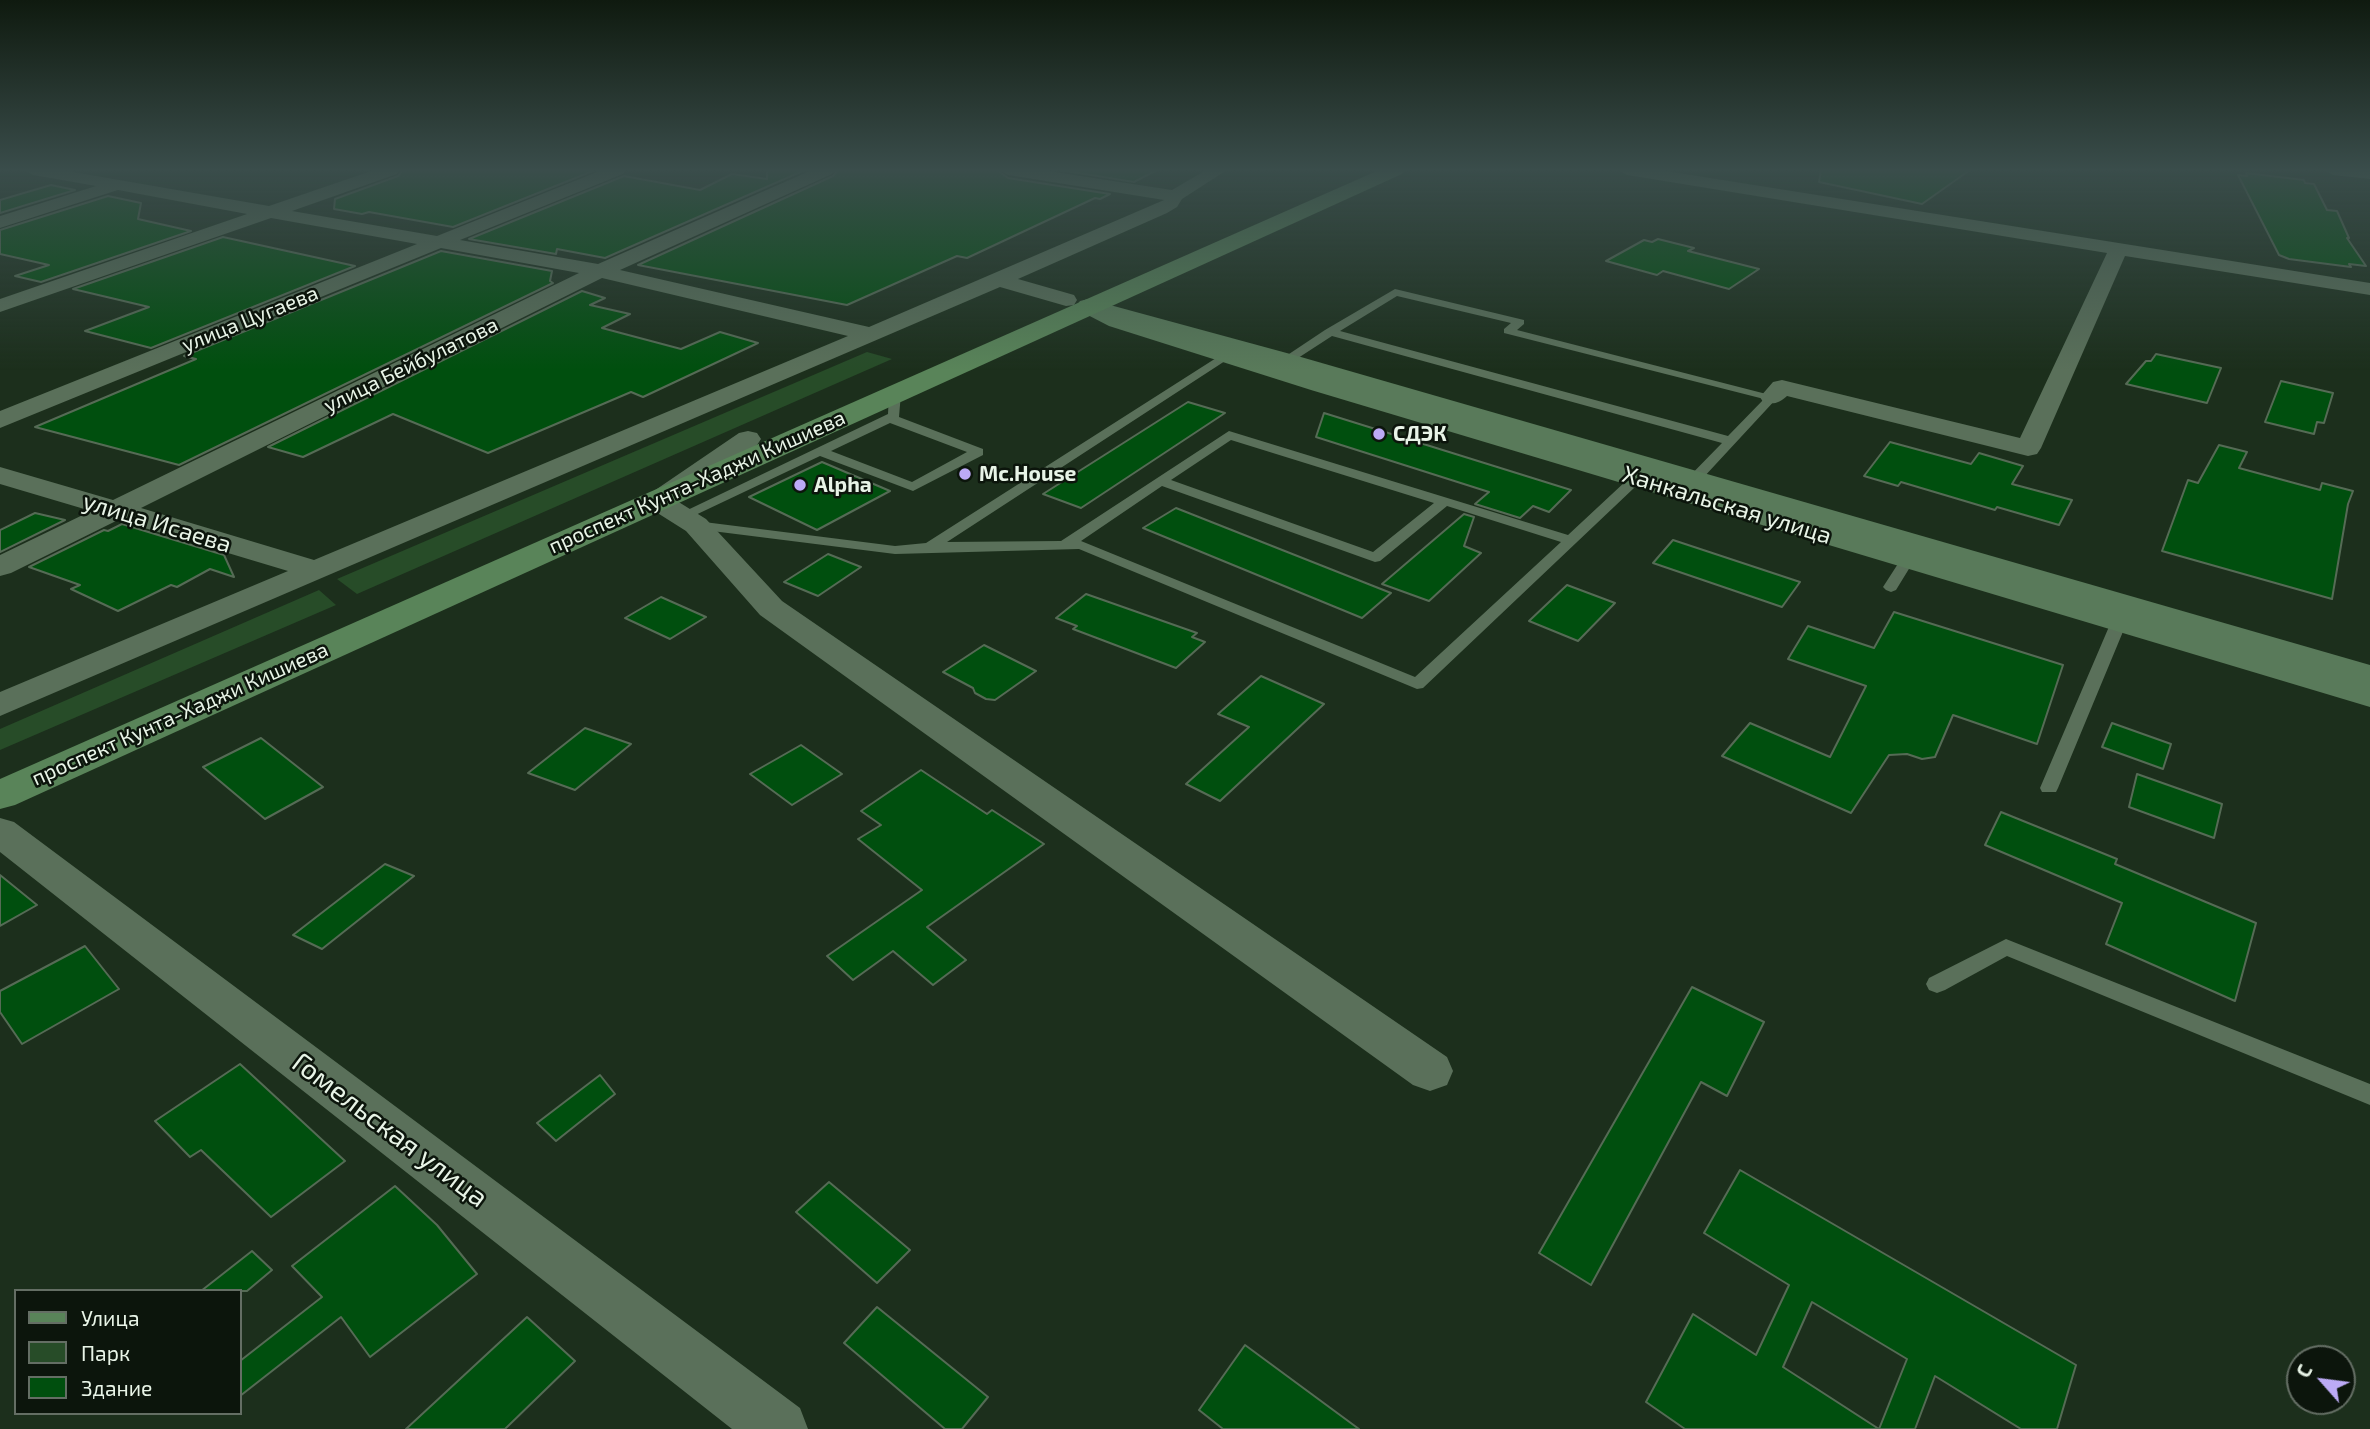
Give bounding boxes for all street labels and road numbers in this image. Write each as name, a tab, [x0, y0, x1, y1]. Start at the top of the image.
street label: улица Цугаева	[178, 280, 322, 358]
street label: улица Бейбулатова	[320, 312, 502, 418]
street label: проспект Кунта-Хаджи Кишиева	[545, 405, 849, 559]
street label: Ханкальская улица	[1619, 459, 1835, 551]
street label: улица Исаева	[79, 487, 235, 559]
street label: проспект Кунта-Хаджи Кишиева	[28, 637, 332, 791]
street label: Гомельская улица	[286, 1046, 494, 1214]

